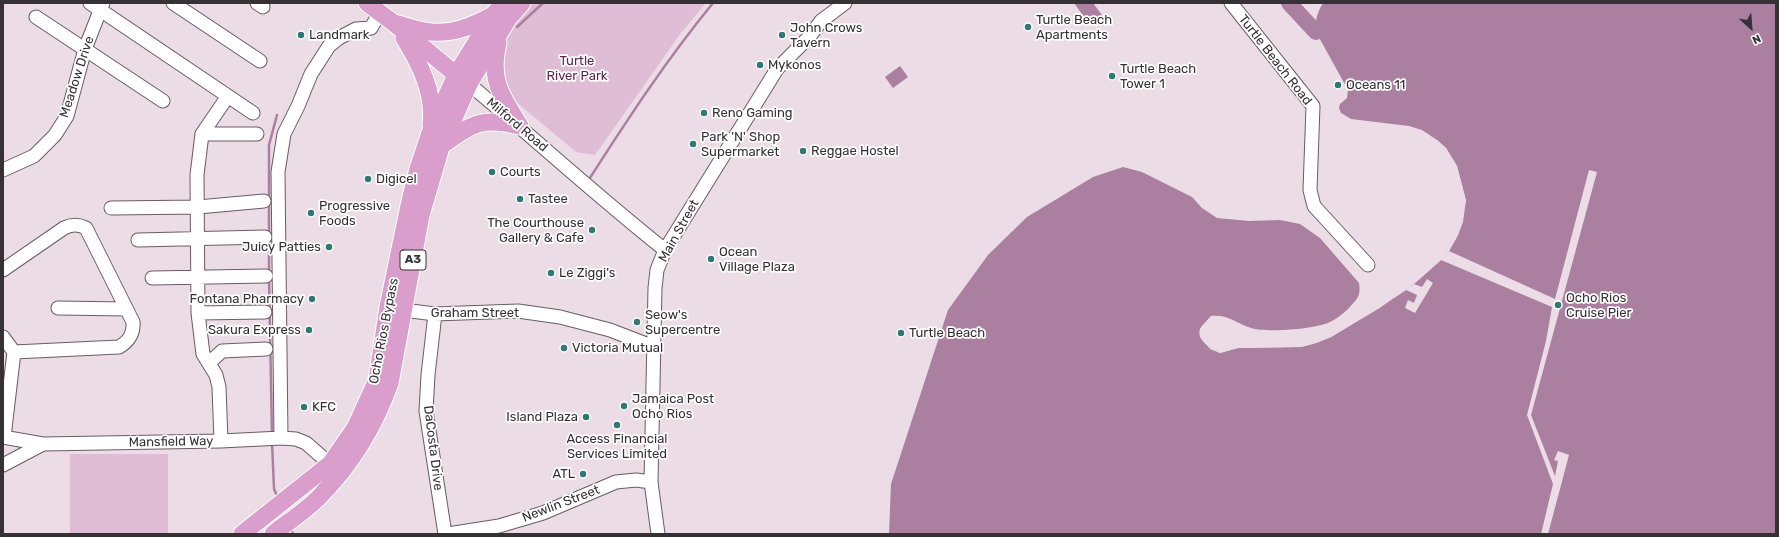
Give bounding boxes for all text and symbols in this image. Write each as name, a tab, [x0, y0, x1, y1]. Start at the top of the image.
north arrow	[1731, 8, 1771, 48]
place label: Turtle Beach Apartments	[1036, 12, 1112, 43]
street label: Turtle Beach Road	[1235, 12, 1315, 108]
place label: John Crows Tavern	[790, 20, 862, 51]
marker: Turtle Beach Apartments	[1023, 22, 1033, 32]
place label: Landmark	[309, 27, 369, 43]
marker: Landmark	[296, 30, 306, 40]
marker: John Crows Tavern	[777, 30, 787, 40]
text: N	[1750, 32, 1763, 47]
street label: Meadow Drive	[56, 34, 98, 120]
park label: Turtle River Park	[546, 53, 608, 84]
place label: Mykonos	[768, 57, 821, 73]
marker: Mykonos	[755, 60, 765, 70]
place label: Turtle Beach Tower 1	[1120, 61, 1196, 92]
marker: Turtle Beach Tower 1	[1107, 71, 1117, 81]
place label: Oceans 11	[1346, 77, 1405, 93]
marker: Oceans 11	[1333, 80, 1343, 90]
street label: Milford Road	[483, 95, 551, 155]
place label: Reno Gaming	[712, 105, 793, 121]
marker: Reno Gaming	[699, 108, 709, 118]
place label: Park 'N' Shop Supermarket	[701, 129, 780, 160]
marker: Park 'N' Shop Supermarket	[688, 139, 698, 149]
place label: Reggae Hostel	[811, 143, 899, 159]
marker: Reggae Hostel	[798, 146, 808, 156]
place label: Courts	[500, 164, 541, 180]
marker: Courts	[487, 167, 497, 177]
place label: Digicel	[376, 171, 417, 187]
marker: Digicel	[363, 174, 373, 184]
place label: Tastee	[528, 191, 568, 207]
marker: Tastee	[515, 194, 525, 204]
street label: Main Street	[655, 197, 703, 265]
place label: Progressive Foods	[319, 198, 390, 229]
marker: Progressive Foods	[306, 208, 316, 218]
place label: The Courthouse Gallery & Cafe	[487, 215, 584, 246]
marker: The Courthouse Gallery & Cafe	[587, 225, 597, 235]
place label: Juicy Patties	[242, 239, 321, 255]
marker: Juicy Patties	[324, 242, 334, 252]
place label: Ocean Village Plaza	[719, 244, 795, 275]
road number: A3	[400, 250, 426, 270]
marker: Ocean Village Plaza	[706, 254, 716, 264]
place label: Le Ziggi's	[559, 265, 615, 281]
marker: Le Ziggi's	[546, 268, 556, 278]
street label: Ocho Rios Bypass	[366, 277, 402, 385]
place label: Ocho Rios Cruise Pier	[1566, 290, 1631, 321]
place label: Fontana Pharmacy	[190, 291, 304, 307]
marker: Fontana Pharmacy	[307, 294, 317, 304]
marker: Ocho Rios Cruise Pier	[1553, 300, 1563, 310]
street label: Graham Street	[431, 305, 519, 321]
place label: Seow's Supercentre	[645, 307, 720, 338]
marker: Seow's Supercentre	[632, 317, 642, 327]
place label: Sakura Express	[208, 322, 301, 338]
marker: Sakura Express	[304, 325, 314, 335]
place label: Turtle Beach	[909, 325, 985, 341]
marker: Turtle Beach	[896, 328, 906, 338]
place label: Victoria Mutual	[572, 340, 663, 356]
marker: Victoria Mutual	[559, 343, 569, 353]
place label: Jamaica Post Ocho Rios	[632, 391, 714, 422]
place label: KFC	[312, 399, 336, 415]
marker: Jamaica Post Ocho Rios	[619, 401, 629, 411]
marker: KFC	[299, 402, 309, 412]
street label: DaCosta Drive	[420, 405, 446, 491]
place label: Island Plaza	[506, 409, 578, 425]
marker: Island Plaza	[581, 412, 591, 422]
marker: Access Financial Services Limited	[612, 420, 622, 430]
place label: Access Financial Services Limited	[566, 431, 668, 462]
street label: Mansfield Way	[128, 433, 214, 451]
place label: ATL	[552, 466, 575, 482]
marker: ATL	[578, 469, 588, 479]
street label: Newlin Street	[520, 482, 602, 526]

